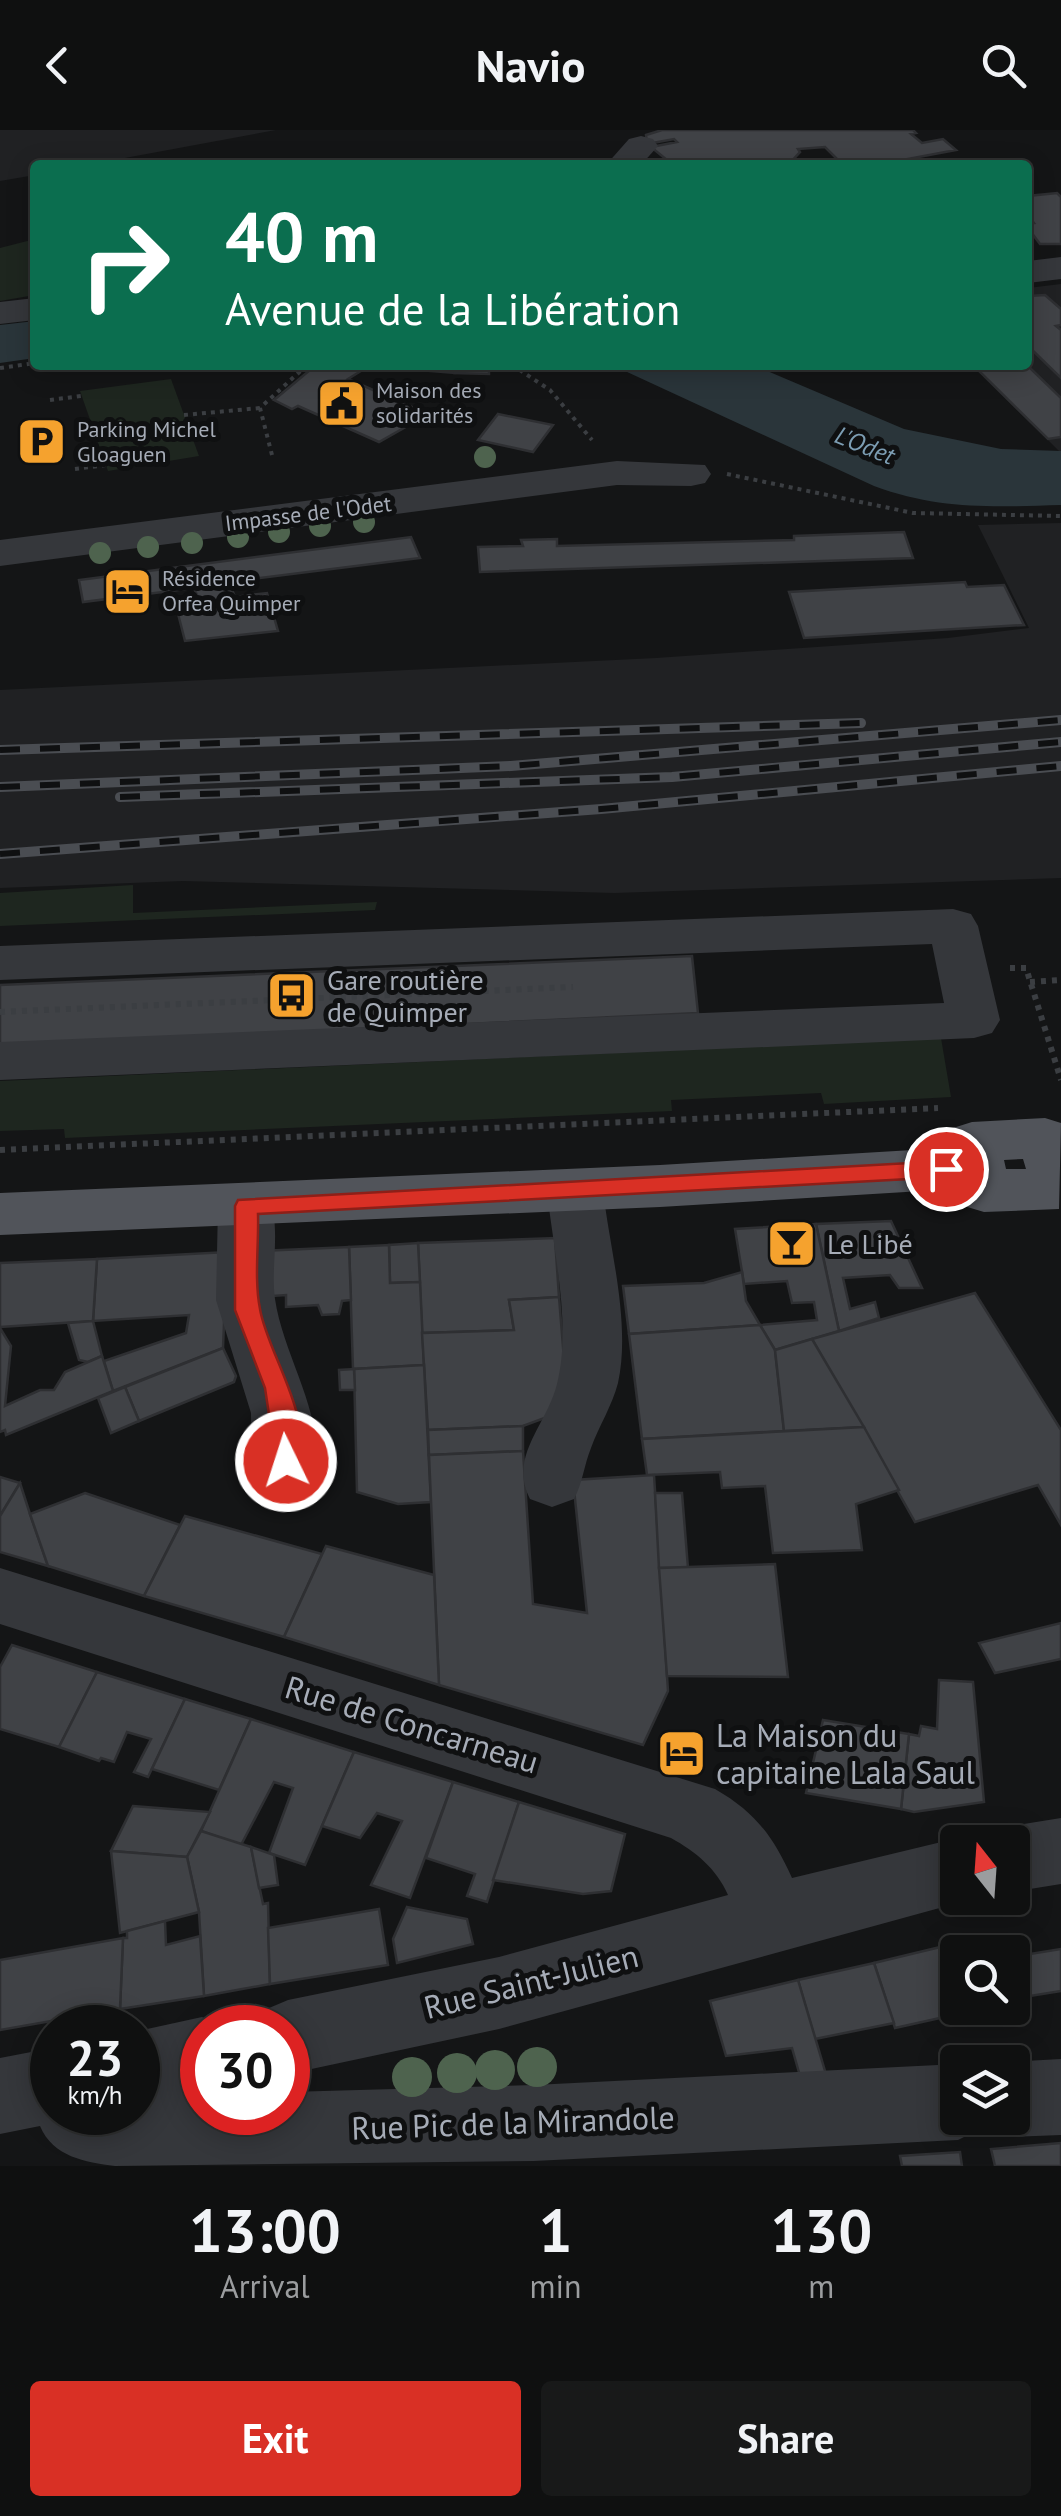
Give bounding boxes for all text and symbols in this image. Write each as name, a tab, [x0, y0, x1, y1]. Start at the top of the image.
text: Navio	[476, 36, 585, 94]
icon: back	[30, 38, 85, 93]
icon: search	[976, 38, 1031, 93]
text: 40 m	[225, 191, 378, 281]
icon: right	[60, 200, 190, 330]
text: Avenue de la Libération	[225, 279, 680, 337]
place label: Maison des solidarités	[376, 376, 481, 429]
public building icon: Maison des solidarités	[315, 377, 367, 429]
place label: Parking Michel Gloaguen	[77, 415, 217, 468]
parking icon: Parking Michel Gloaguen	[16, 416, 68, 468]
water label: L'Odet	[830, 419, 901, 472]
street label: Impasse de l'Odet	[223, 489, 393, 537]
place label: Résidence Orfea Quimper	[162, 564, 301, 617]
hotel icon: Résidence Orfea Quimper	[101, 565, 153, 617]
place label: Gare routière de Quimper	[327, 961, 484, 1030]
bus stop icon: Gare routière de Quimper	[266, 969, 318, 1021]
pin	[904, 1127, 989, 1212]
icon: arrive	[919, 1142, 974, 1197]
bar icon: Le Libé	[766, 1217, 818, 1269]
place label: Le Libé	[827, 1225, 913, 1262]
position arrow	[234, 1409, 338, 1513]
street label: Rue de Concarneau	[280, 1666, 544, 1782]
place label: La Maison du capitaine Lala Saul	[716, 1714, 975, 1793]
hotel icon: La Maison du capitaine Lala Saul	[655, 1727, 707, 1779]
north arrow	[940, 1825, 1030, 1915]
map controls	[940, 1825, 1030, 2135]
street label: Rue Saint-Julien	[420, 1934, 642, 2028]
button: search	[940, 1935, 1030, 2025]
speed limit sign: 30	[180, 2005, 310, 2135]
text: 23	[67, 2025, 123, 2090]
button: layers	[940, 2045, 1030, 2135]
text: km/h	[68, 2079, 122, 2111]
street label: Rue Pic de la Mirandole	[351, 2095, 675, 2149]
text: 13:00	[189, 2191, 341, 2269]
text: 1	[539, 2191, 573, 2269]
text: 130	[770, 2191, 872, 2269]
text: Arrival	[220, 2265, 310, 2307]
text: min	[530, 2265, 582, 2307]
text: m	[808, 2265, 834, 2307]
button: Exit	[30, 2381, 521, 2496]
button: Share	[541, 2381, 1031, 2496]

